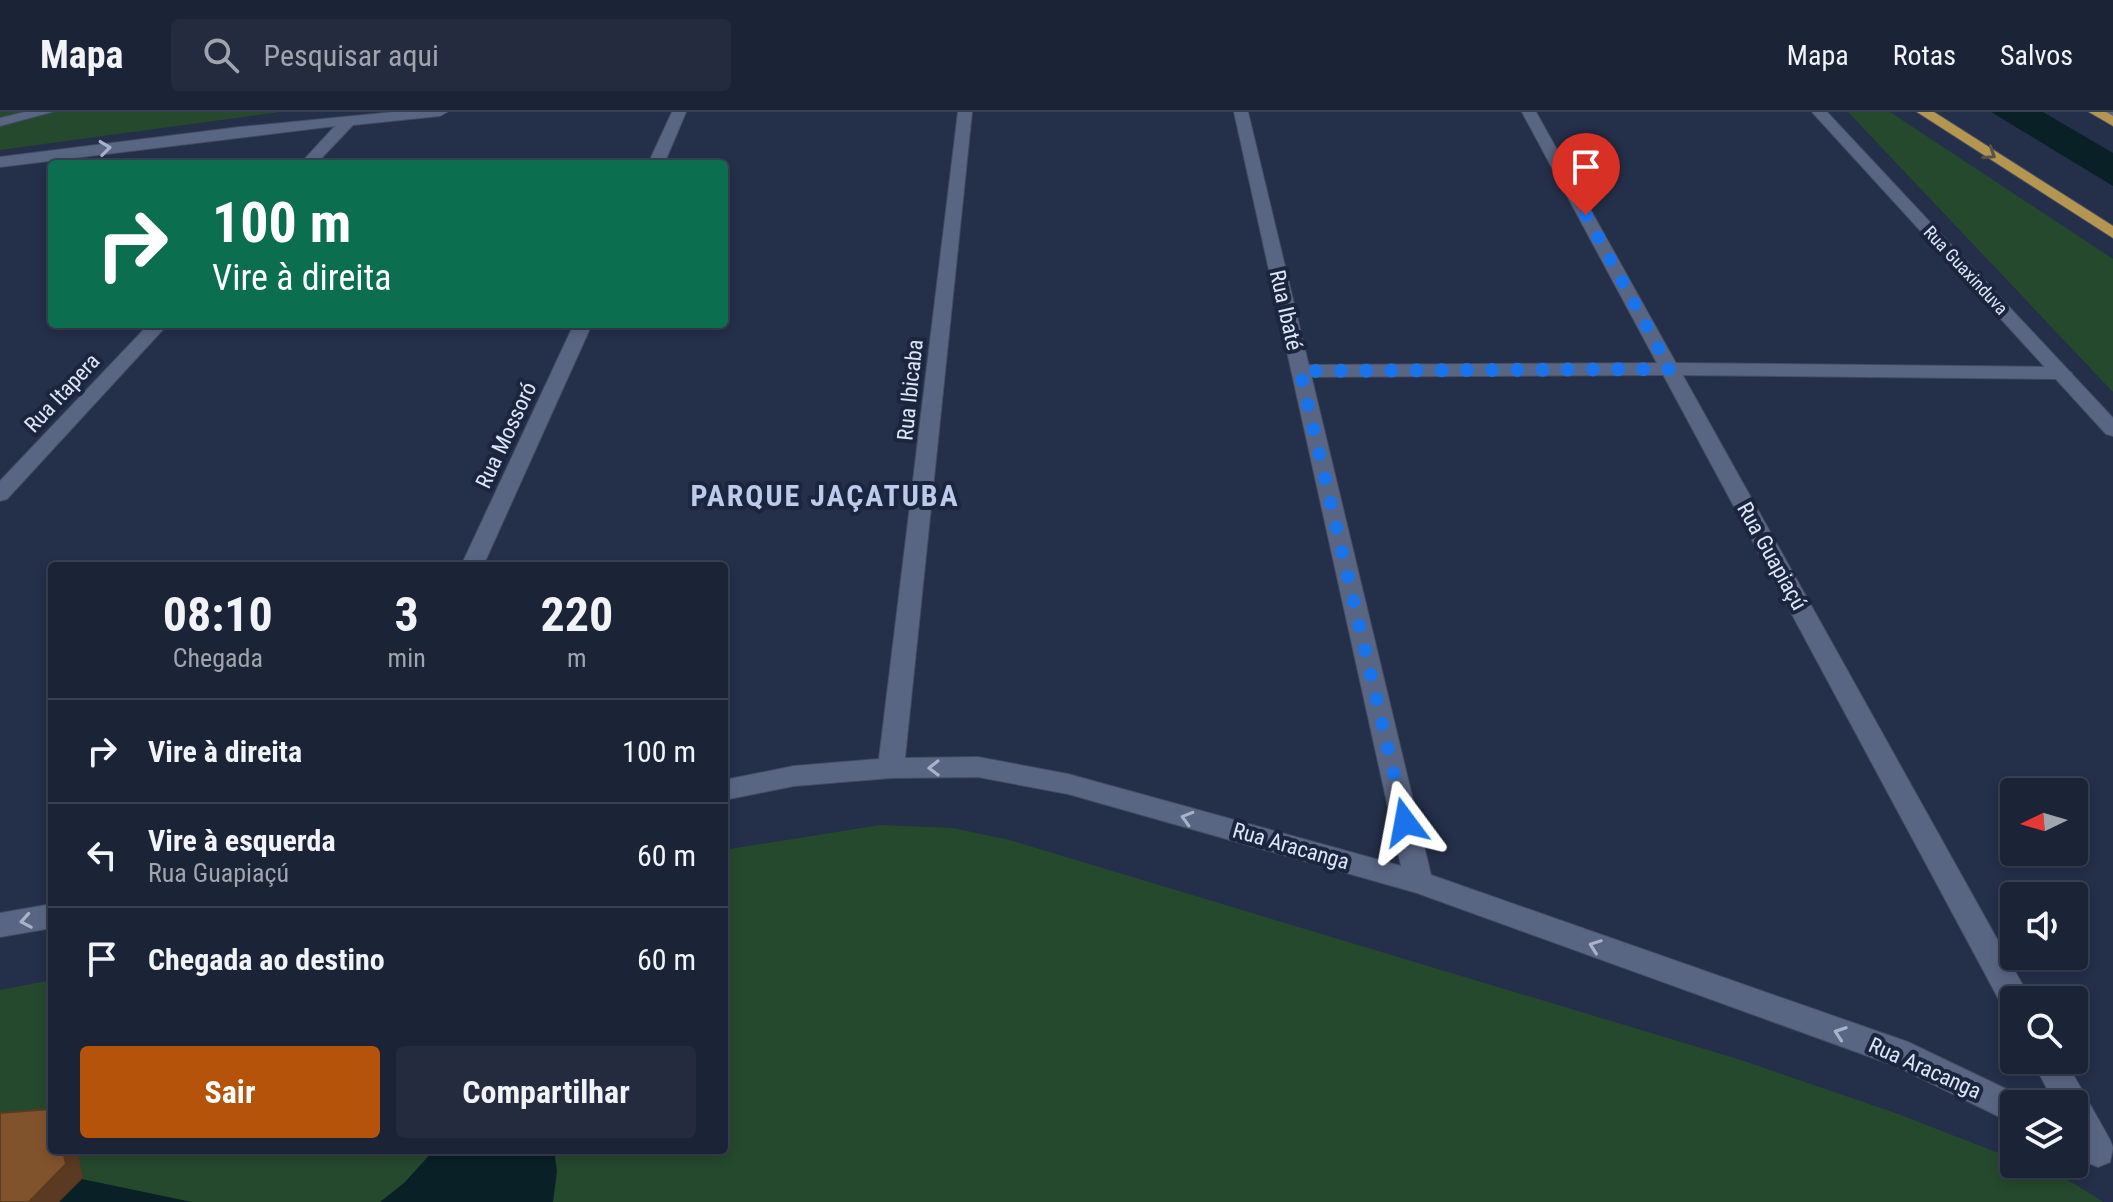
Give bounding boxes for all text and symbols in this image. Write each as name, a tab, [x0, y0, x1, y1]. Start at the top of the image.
search box	[171, 19, 731, 91]
text: Mapa	[40, 33, 123, 77]
icon: search	[199, 33, 243, 77]
text: Pesquisar aqui	[263, 38, 439, 73]
text: Mapa	[1787, 39, 1849, 72]
text: Rotas	[1893, 39, 1956, 72]
text: Salvos	[2000, 39, 2073, 72]
pin	[1552, 133, 1620, 215]
one-way arrow	[98, 140, 112, 157]
one-way arrow	[1981, 144, 1996, 159]
icon: arrive	[1564, 145, 1608, 189]
text: 100 m	[212, 190, 351, 256]
icon: right	[80, 192, 184, 296]
street label: Rua Guaxinduva	[1920, 221, 2012, 319]
text: Vire à direita	[212, 257, 392, 299]
street label: Rua Ibaté	[1265, 267, 1307, 353]
street label: Rua Ibicaba	[892, 338, 928, 442]
street label: Rua Itapera	[19, 348, 105, 438]
street label: Rua Mossoró	[471, 378, 541, 492]
district label: PARQUE JAÇATUBA	[690, 478, 960, 513]
street label: Rua Guapiaçú	[1732, 498, 1812, 614]
text: 08:10	[163, 586, 273, 643]
text: 3	[395, 586, 419, 643]
text: 220	[540, 586, 613, 643]
text: Chegada	[173, 643, 263, 673]
text: min	[388, 643, 426, 673]
text: m	[567, 643, 587, 673]
icon: right	[80, 729, 124, 773]
text: Vire à direita	[148, 734, 302, 769]
text: 100 m	[622, 734, 696, 769]
one-way arrow	[927, 759, 940, 777]
north arrow	[2000, 778, 2088, 866]
map controls	[2000, 778, 2088, 1178]
position arrow	[1363, 780, 1447, 864]
one-way arrow	[1181, 810, 1195, 827]
street label: Rua Aracanga	[1230, 817, 1352, 875]
text: Vire à esquerda	[148, 823, 336, 858]
icon: left	[80, 833, 124, 877]
text: 60 m	[637, 838, 696, 873]
text: Rua Guapiaçú	[148, 858, 289, 888]
button: sound	[2000, 882, 2088, 970]
one-way arrow	[19, 911, 33, 928]
icon: arrive	[80, 937, 124, 981]
one-way arrow	[1589, 939, 1603, 956]
text: Chegada ao destino	[148, 942, 385, 977]
text: 60 m	[637, 942, 696, 977]
button: search	[2000, 986, 2088, 1074]
one-way arrow	[1834, 1027, 1848, 1043]
street label: Rua Aracanga	[1865, 1032, 1985, 1104]
button: Sair	[80, 1046, 380, 1138]
button: Compartilhar	[396, 1046, 696, 1138]
button: layers	[2000, 1090, 2088, 1178]

